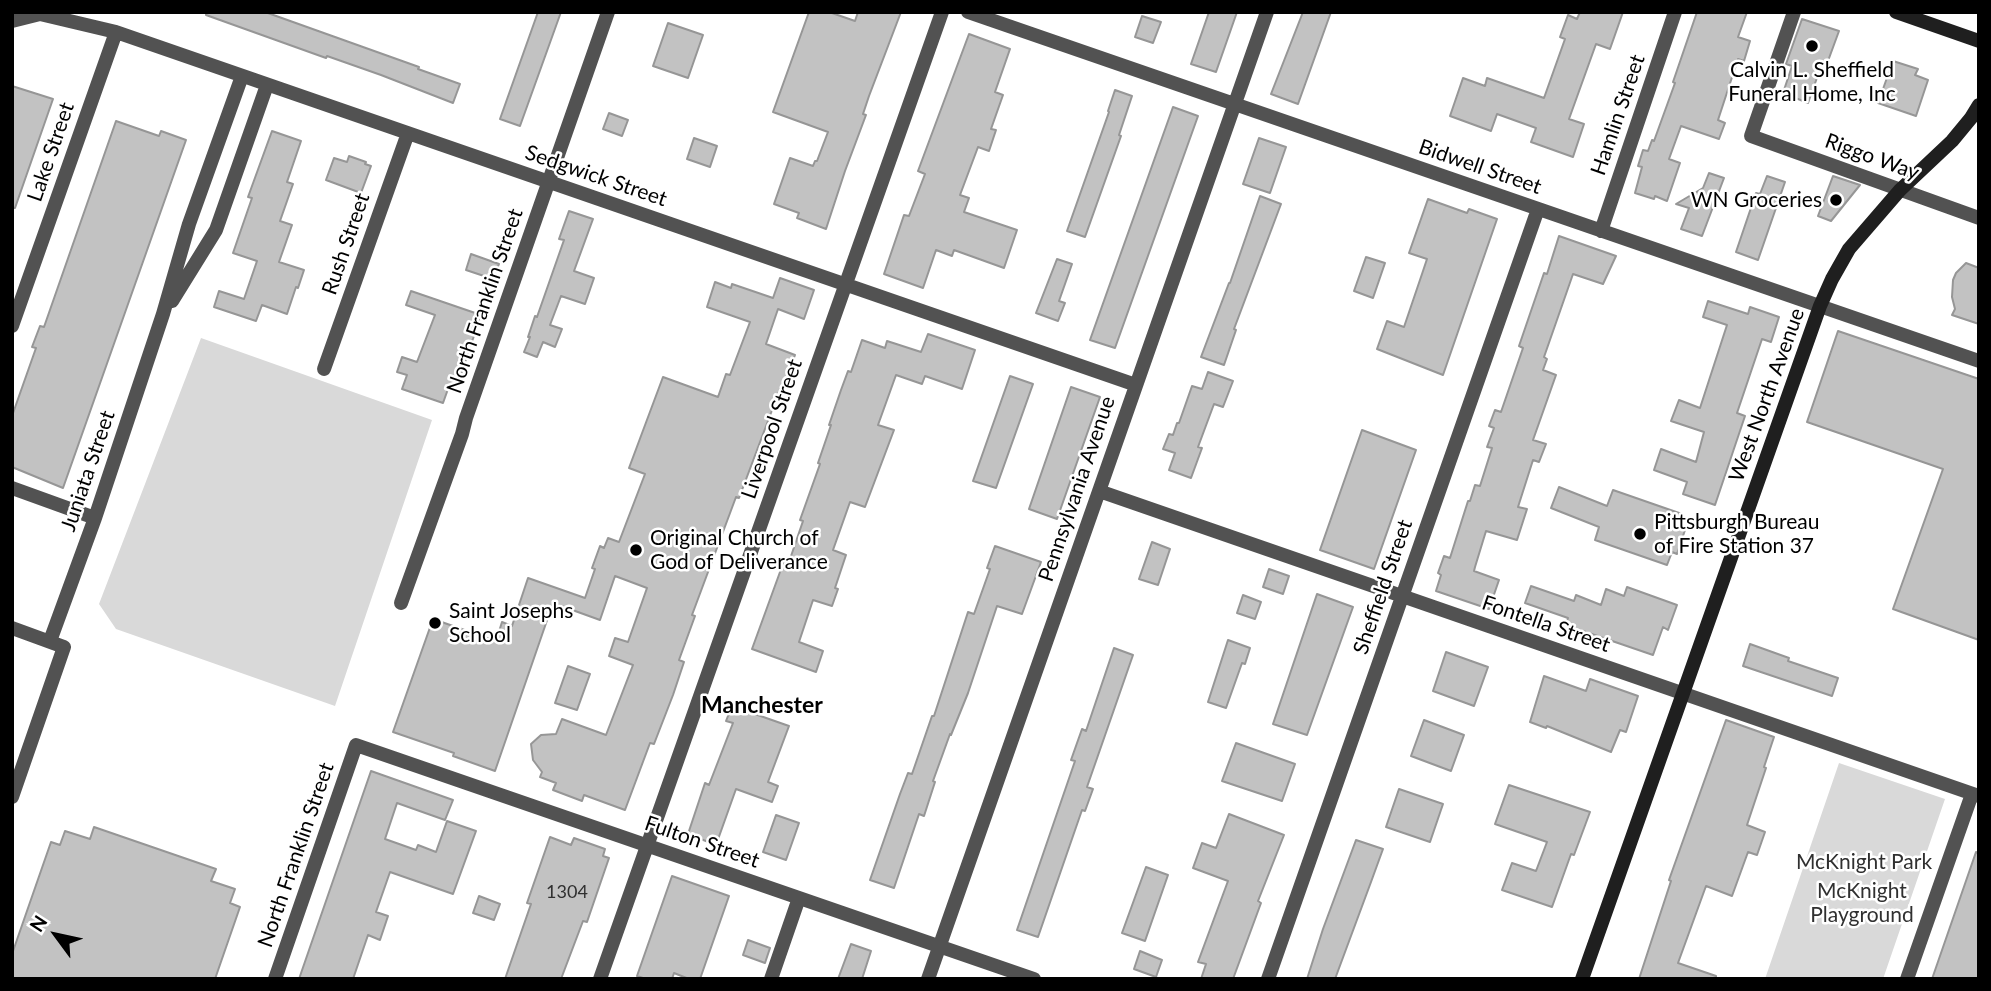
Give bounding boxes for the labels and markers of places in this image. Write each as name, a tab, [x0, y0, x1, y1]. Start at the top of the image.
marker: Calvin L. Sheffield Funeral Home, Inc	[1804, 38, 1820, 54]
place label: Calvin L. Sheffield Funeral Home, Inc	[1728, 57, 1896, 107]
place label: WN Groceries	[1691, 187, 1822, 213]
marker: WN Groceries	[1828, 192, 1844, 208]
place label: Pittsburgh Bureau of Fire Station 37	[1654, 509, 1819, 559]
place label: Original Church of God of Deliverance	[650, 525, 828, 575]
marker: Pittsburgh Bureau of Fire Station 37	[1632, 526, 1648, 542]
marker: Original Church of God of Deliverance	[628, 542, 644, 558]
place label: Saint Josephs School	[449, 598, 573, 648]
marker: Saint Josephs School	[427, 615, 443, 631]

